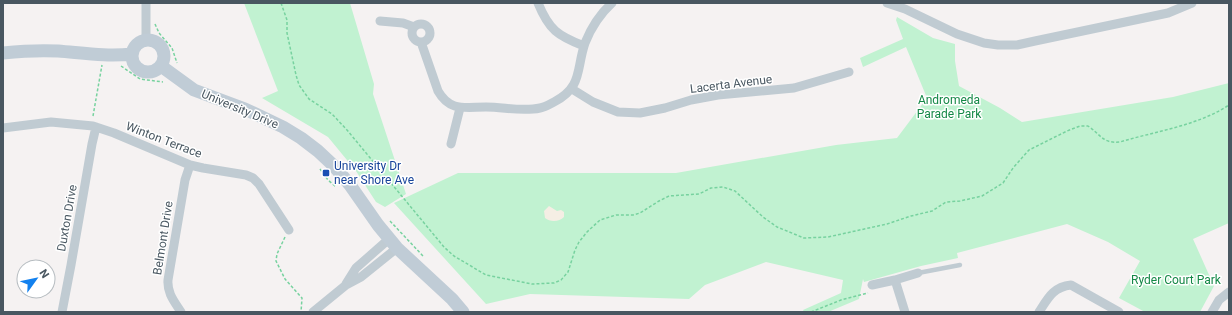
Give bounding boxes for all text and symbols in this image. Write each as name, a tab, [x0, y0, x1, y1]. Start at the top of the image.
street label: Lacerta Avenue	[689, 72, 773, 96]
street label: University Drive	[199, 87, 281, 131]
park label: Andromeda Parade Park	[917, 93, 982, 121]
street label: Winton Terrace	[124, 119, 204, 161]
place label: University Dr near Shore Ave	[334, 159, 414, 187]
marker: University Dr near Shore Ave	[321, 168, 331, 178]
street label: Duxton Drive	[54, 183, 80, 253]
street label: Belmont Drive	[150, 200, 176, 276]
north arrow	[16, 259, 56, 299]
text: N	[36, 267, 52, 281]
park label: Ryder Court Park	[1131, 273, 1222, 287]

